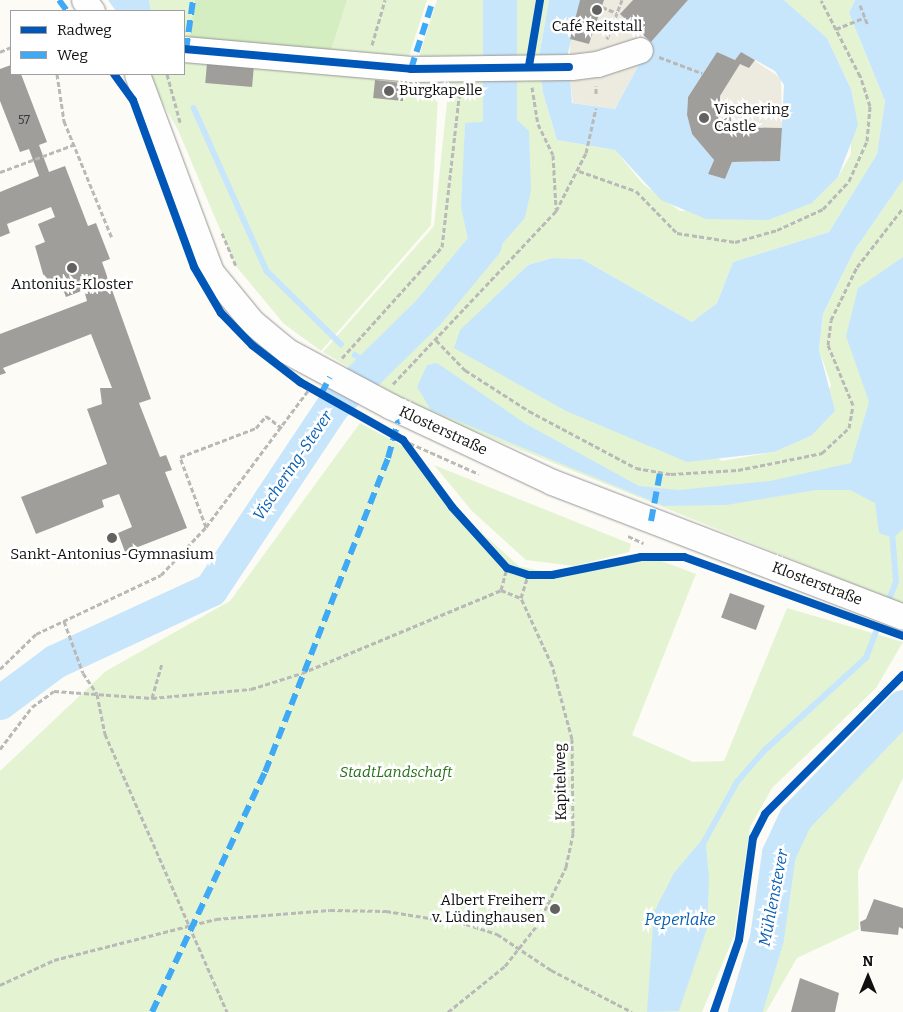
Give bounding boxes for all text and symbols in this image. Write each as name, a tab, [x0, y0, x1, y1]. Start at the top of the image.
marker: Café Reitstall	[591, 4, 603, 16]
legend	[10, 10, 185, 75]
place label: Café Reitstall	[552, 18, 642, 36]
text: Radweg	[57, 21, 112, 39]
text: Weg	[57, 46, 88, 64]
place label: Burgkapelle	[399, 82, 483, 100]
marker: Burgkapelle	[383, 85, 395, 97]
place label: Vischering Castle	[714, 100, 789, 135]
marker: Vischering Castle	[698, 112, 710, 124]
house number: 57	[18, 114, 30, 128]
marker: Antonius-Kloster	[66, 262, 78, 274]
place label: Antonius-Kloster	[11, 276, 133, 294]
street label: Klosterstraße	[396, 403, 490, 459]
water label: Vischering-Stever	[249, 408, 337, 524]
marker: Sankt-Antonius-Gymnasium	[106, 532, 118, 544]
place label: Sankt-Antonius-Gymnasium	[10, 546, 214, 564]
street label: Klosterstraße	[769, 559, 865, 609]
street label: Kapitelweg	[551, 743, 571, 821]
park label: StadtLandschaft	[340, 764, 452, 782]
water label: Mühlenstever	[755, 848, 793, 948]
place label: Albert Freiherr v. Lüdinghausen	[432, 891, 545, 926]
marker: Albert Freiherr v. Lüdinghausen	[549, 903, 561, 915]
water label: Peperlake	[645, 910, 715, 930]
north arrow	[843, 952, 893, 1002]
text: N	[863, 953, 873, 970]

